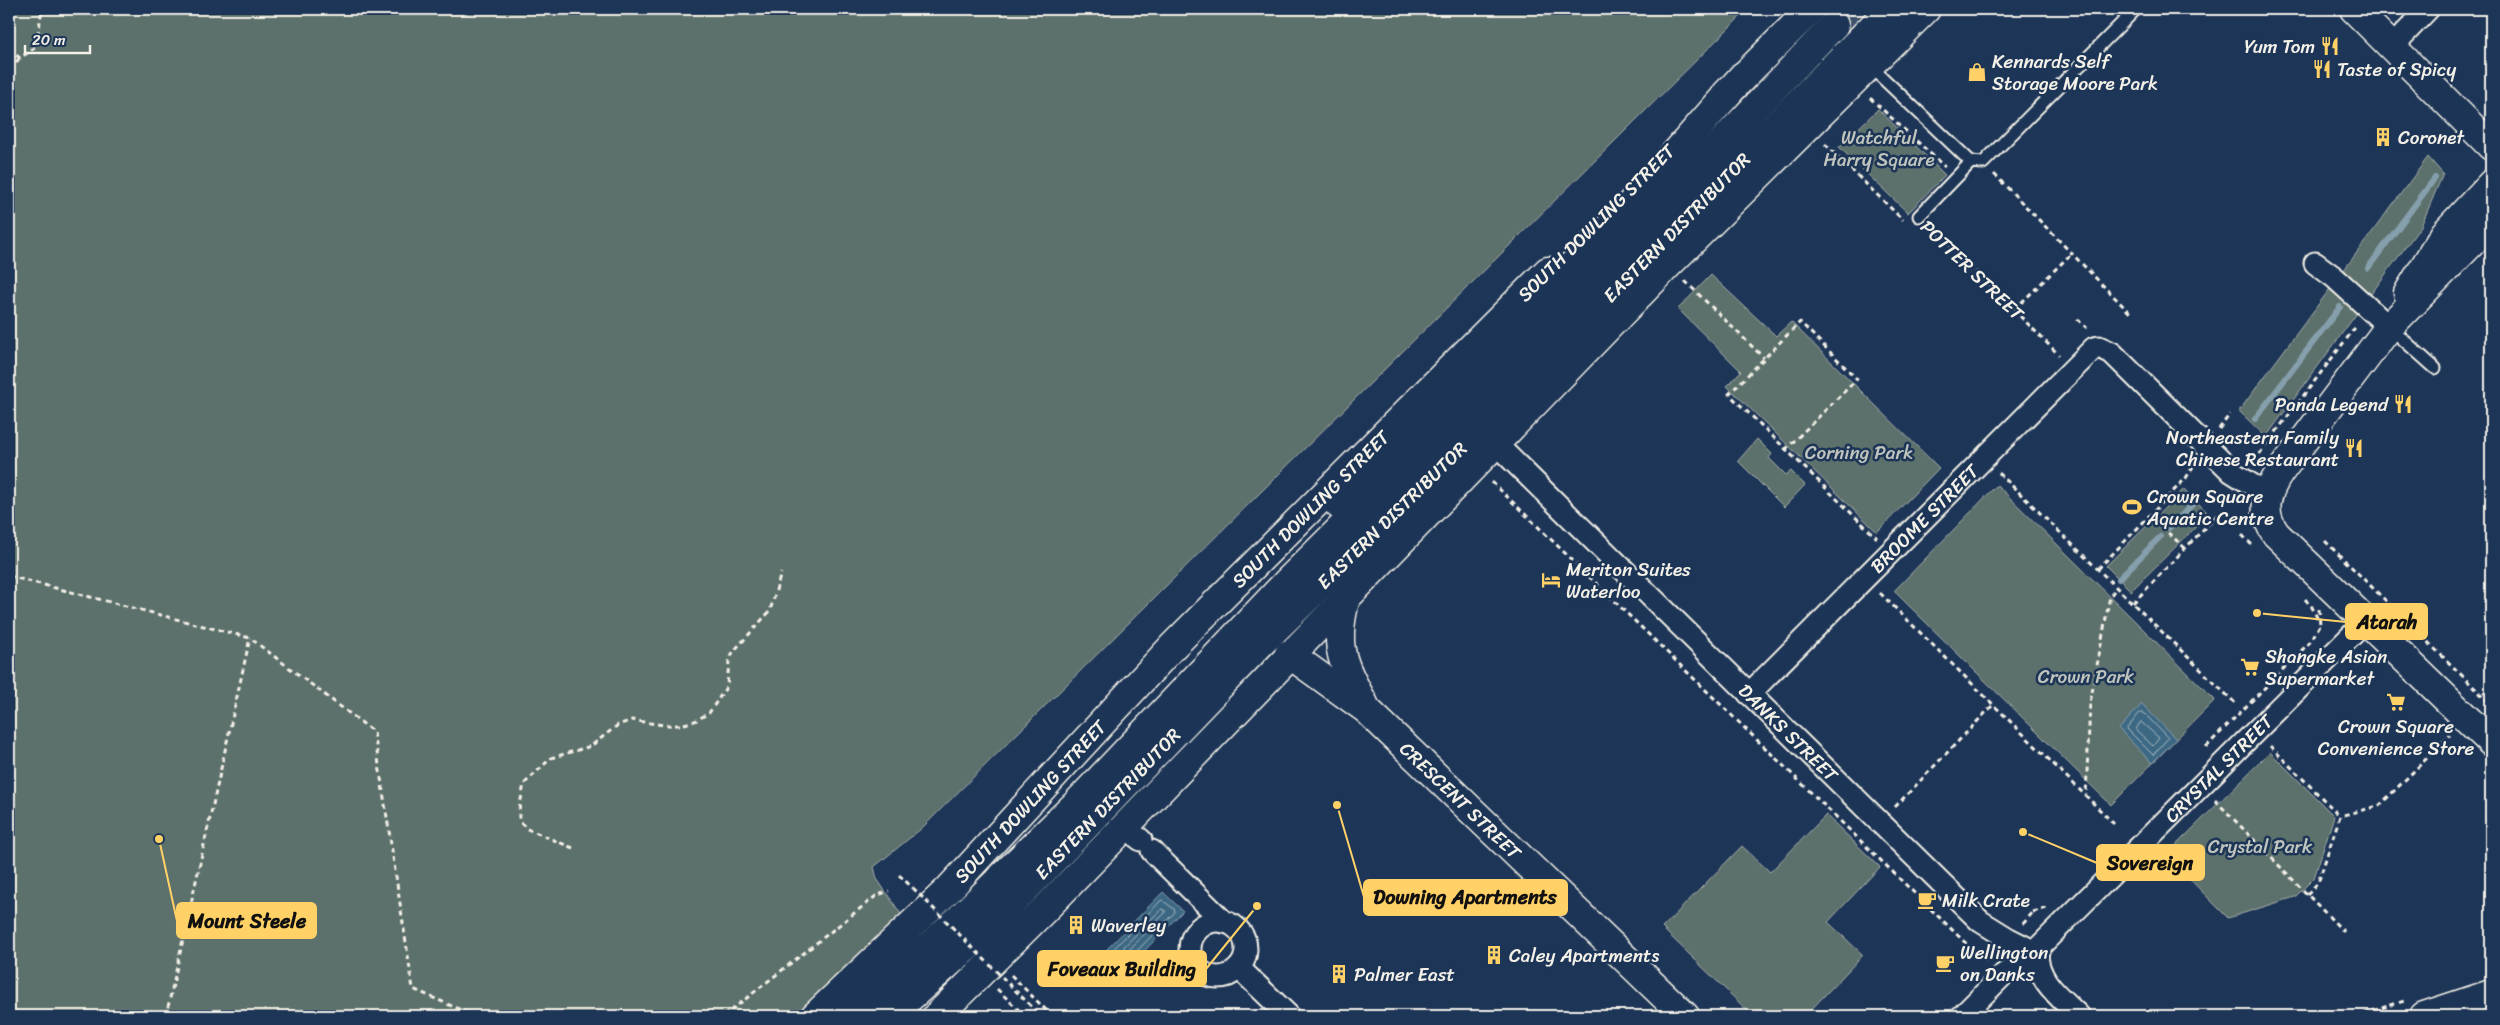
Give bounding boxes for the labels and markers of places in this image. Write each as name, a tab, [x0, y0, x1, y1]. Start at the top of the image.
place label: Yum Tom	[2244, 30, 2315, 63]
restaurant icon: Yum Tom	[2319, 35, 2341, 57]
place label: Kennards Self Storage Moore Park	[1992, 45, 2158, 100]
place label: Taste of Spicy	[2337, 53, 2456, 86]
restaurant icon: Taste of Spicy	[2311, 58, 2333, 80]
shop icon: Kennards Self Storage Moore Park	[1966, 61, 1988, 83]
place label: Coronet	[2398, 121, 2465, 154]
building icon: Coronet	[2372, 126, 2394, 148]
place label: Panda Legend	[2275, 388, 2389, 421]
restaurant icon: Panda Legend	[2392, 393, 2414, 415]
place label: Northeastern Family Chinese Restaurant	[2166, 421, 2339, 476]
restaurant icon: Northeastern Family Chinese Restaurant	[2343, 437, 2365, 459]
place label: Crown Square Aquatic Centre	[2146, 480, 2274, 535]
sports icon: Crown Square Aquatic Centre	[2121, 496, 2143, 518]
place label: Meriton Suites Waterloo	[1566, 553, 1691, 608]
hotel icon: Meriton Suites Waterloo	[1540, 569, 1562, 591]
callout: Atarah	[2346, 604, 2427, 639]
place label: Shangke Asian Supermarket	[2265, 640, 2387, 695]
supermarket icon: Shangke Asian Supermarket	[2239, 656, 2261, 678]
supermarket icon: Crown Square Convenience Store	[2385, 691, 2407, 713]
place label: Crown Square Convenience Store	[2318, 710, 2475, 765]
callout: Sovereign	[2097, 845, 2204, 880]
callout: Downing Apartments	[1364, 880, 1567, 915]
place label: Milk Crate	[1942, 884, 2030, 917]
cafe icon: Milk Crate	[1916, 889, 1938, 911]
callout: Mount Steele	[177, 903, 316, 938]
place label: Waverley	[1091, 909, 1166, 942]
building icon: Waverley	[1065, 914, 1087, 936]
place label: Wellington on Danks	[1960, 936, 2048, 991]
place label: Caley Apartments	[1509, 939, 1659, 972]
building icon: Caley Apartments	[1483, 944, 1505, 966]
callout: Foveaux Building	[1038, 951, 1206, 986]
cafe icon: Wellington on Danks	[1934, 952, 1956, 974]
place label: Palmer East	[1354, 958, 1455, 991]
building icon: Palmer East	[1328, 963, 1350, 985]

